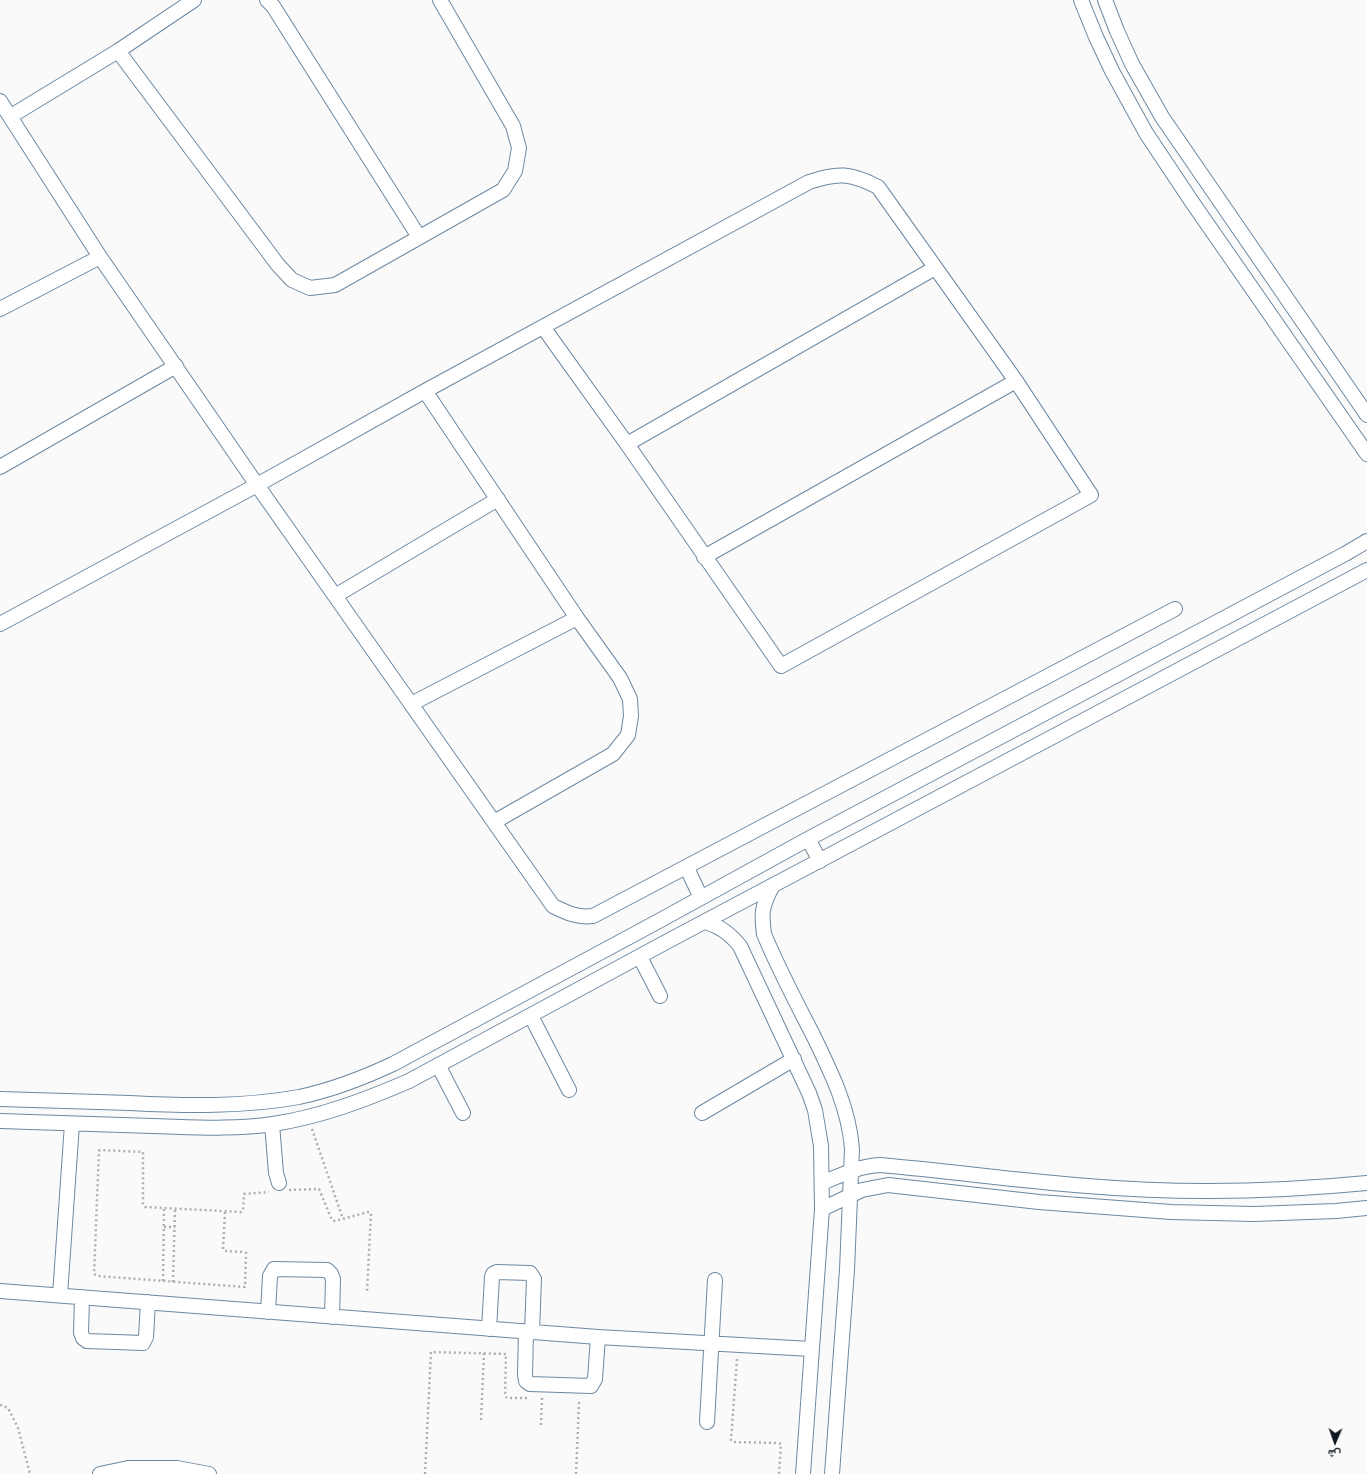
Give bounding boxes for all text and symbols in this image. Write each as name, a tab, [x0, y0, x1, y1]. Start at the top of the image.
north arrow	[1315, 1422, 1355, 1462]
text: ش	[1328, 1447, 1341, 1461]

